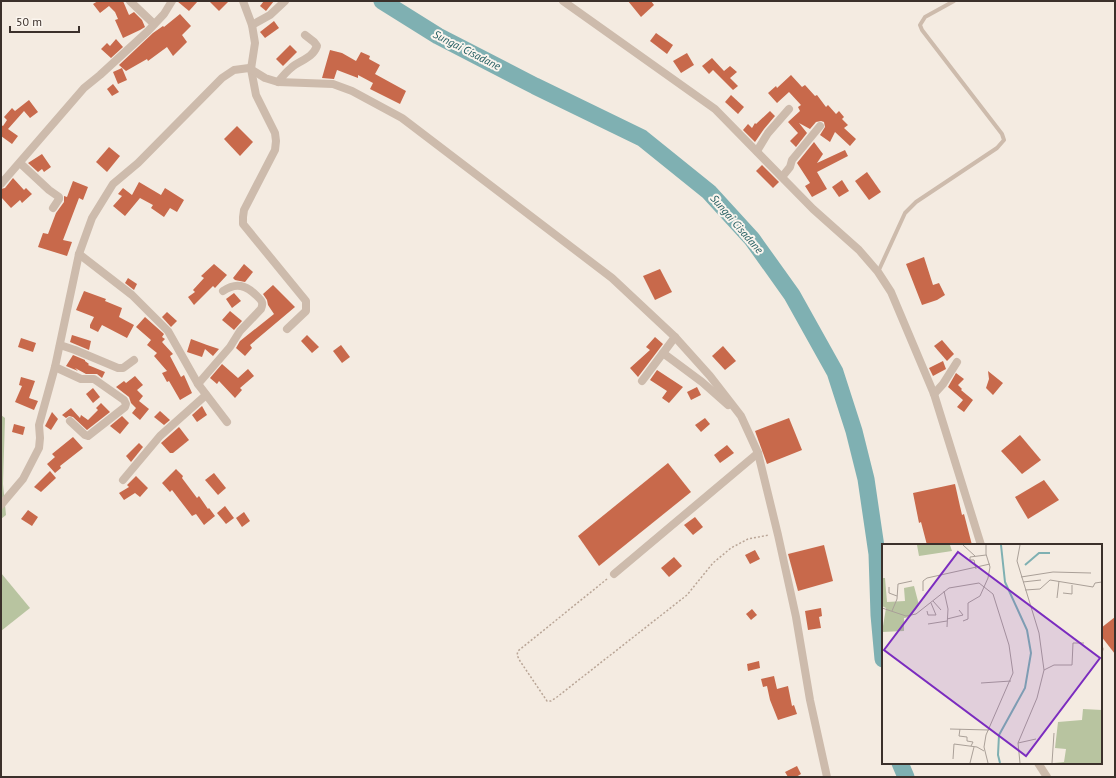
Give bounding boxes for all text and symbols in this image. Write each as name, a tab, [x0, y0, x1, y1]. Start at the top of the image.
scale bar	[10, 8, 79, 34]
text: 50 m	[16, 14, 42, 29]
water label: Sungai Cisadane	[431, 27, 503, 73]
water label: Sungai Cisadane	[708, 192, 766, 256]
inset map	[882, 544, 1102, 764]

